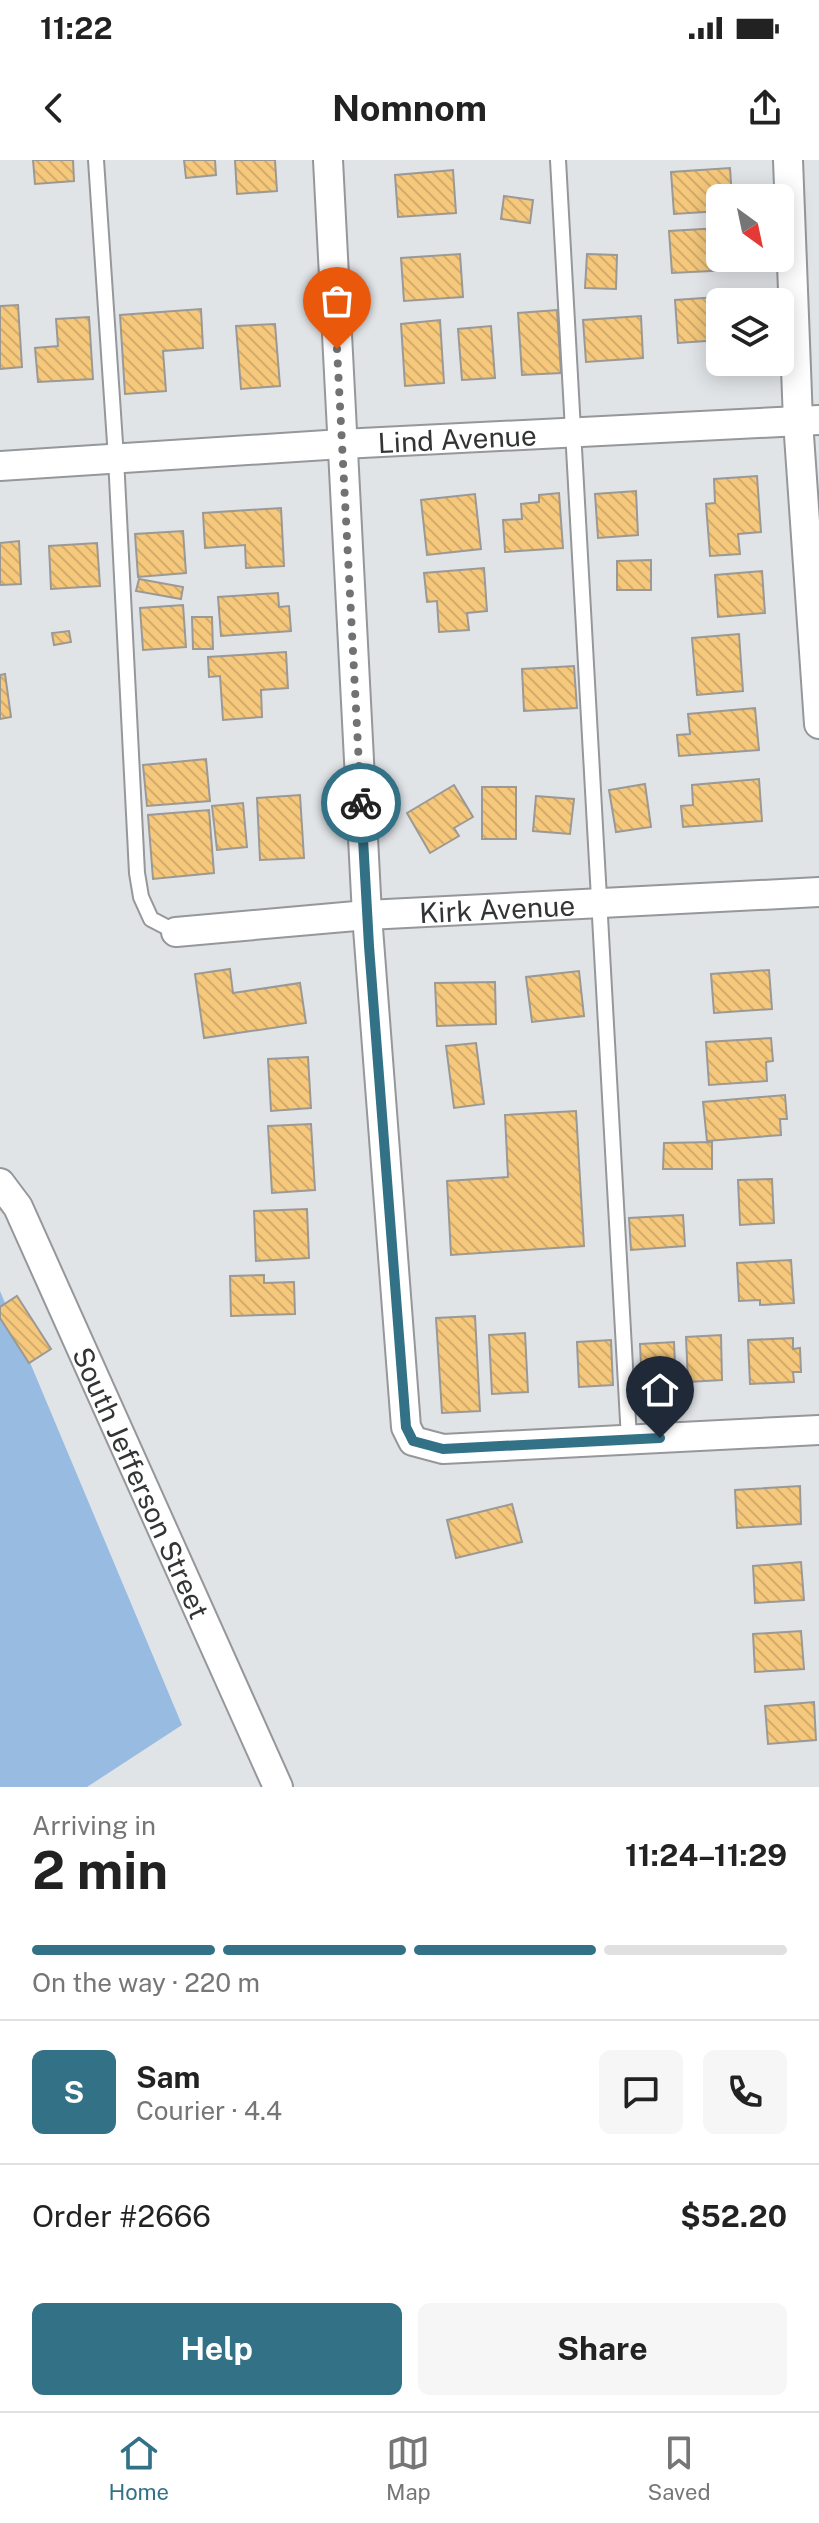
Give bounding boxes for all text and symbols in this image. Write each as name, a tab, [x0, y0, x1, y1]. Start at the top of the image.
text: 11:22	[40, 10, 112, 46]
icon: back	[32, 86, 76, 130]
icon: share	[743, 86, 787, 130]
text: Nomnom	[332, 87, 487, 129]
north arrow	[706, 184, 794, 272]
map controls	[706, 184, 794, 376]
pin	[303, 267, 371, 349]
icon: bag	[315, 279, 359, 323]
button: layers	[706, 288, 794, 376]
street label: Lind Avenue	[377, 418, 537, 459]
courier	[321, 763, 401, 843]
icon: bike	[339, 781, 383, 825]
street label: Kirk Avenue	[418, 888, 576, 929]
street label: South Jefferson Street	[66, 1342, 217, 1623]
pin	[626, 1356, 694, 1438]
icon: home	[638, 1368, 682, 1412]
text: Arriving in	[32, 1810, 156, 1841]
text: 11:24–11:29	[625, 1837, 787, 1873]
text: 2 min	[32, 1840, 168, 1901]
text: On the way · 220 m	[32, 1967, 260, 1998]
button: chat	[599, 2050, 683, 2134]
button: phone	[703, 2050, 787, 2134]
text: Sam	[136, 2059, 200, 2095]
text: S	[64, 2074, 84, 2110]
text: Courier · 4.4	[136, 2095, 282, 2126]
text: Order #2666	[32, 2198, 211, 2234]
text: $52.20	[680, 2198, 787, 2234]
button: Help	[32, 2303, 402, 2395]
button: Share	[418, 2303, 787, 2395]
tab: Home	[108, 2431, 169, 2505]
tab: Map	[386, 2431, 431, 2505]
tab: Saved	[648, 2431, 711, 2505]

